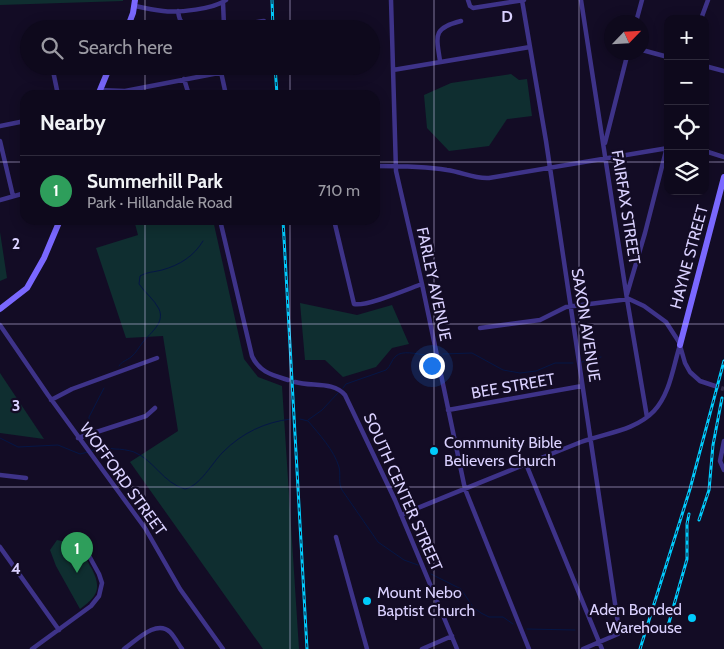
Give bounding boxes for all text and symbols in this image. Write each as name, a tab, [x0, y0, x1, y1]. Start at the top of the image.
text: D	[501, 7, 513, 26]
north arrow	[604, 15, 649, 60]
map controls	[664, 15, 709, 195]
button: +	[664, 15, 709, 60]
search box	[20, 20, 380, 75]
icon: search	[38, 34, 66, 62]
text: Search here	[78, 36, 172, 59]
button: −	[664, 60, 709, 105]
button: locate	[664, 105, 709, 150]
text: Nearby	[40, 110, 106, 135]
street label: FAIRFAX STREET	[608, 149, 644, 266]
button: layers	[664, 150, 709, 195]
text: Summerhill Park	[87, 170, 223, 193]
text: 1	[53, 181, 59, 200]
text: 710 m	[318, 181, 360, 200]
text: Park · Hillandale Road	[87, 193, 232, 212]
street label: HAYNE STREET	[666, 203, 712, 311]
street label: FARLEY AVENUE	[413, 225, 455, 343]
text: 2	[12, 234, 20, 253]
street label: SAXON AVENUE	[568, 267, 604, 383]
your location	[419, 353, 445, 379]
street label: BEE STREET	[470, 369, 557, 403]
text: 3	[12, 396, 20, 415]
street label: SOUTH CENTER STREET	[360, 410, 447, 574]
street label: WOFFORD STREET	[76, 419, 171, 540]
place label: Community Bible Believers Church	[444, 433, 562, 470]
marker: Community Bible Believers Church	[428, 445, 440, 457]
pin: 1	[61, 532, 93, 573]
text: 4	[11, 559, 21, 578]
place label: Mount Nebo Baptist Church	[377, 583, 475, 620]
marker: Mount Nebo Baptist Church	[361, 595, 373, 607]
place label: Aden Bonded Warehouse	[589, 600, 682, 637]
marker: Aden Bonded Warehouse	[686, 612, 698, 624]

